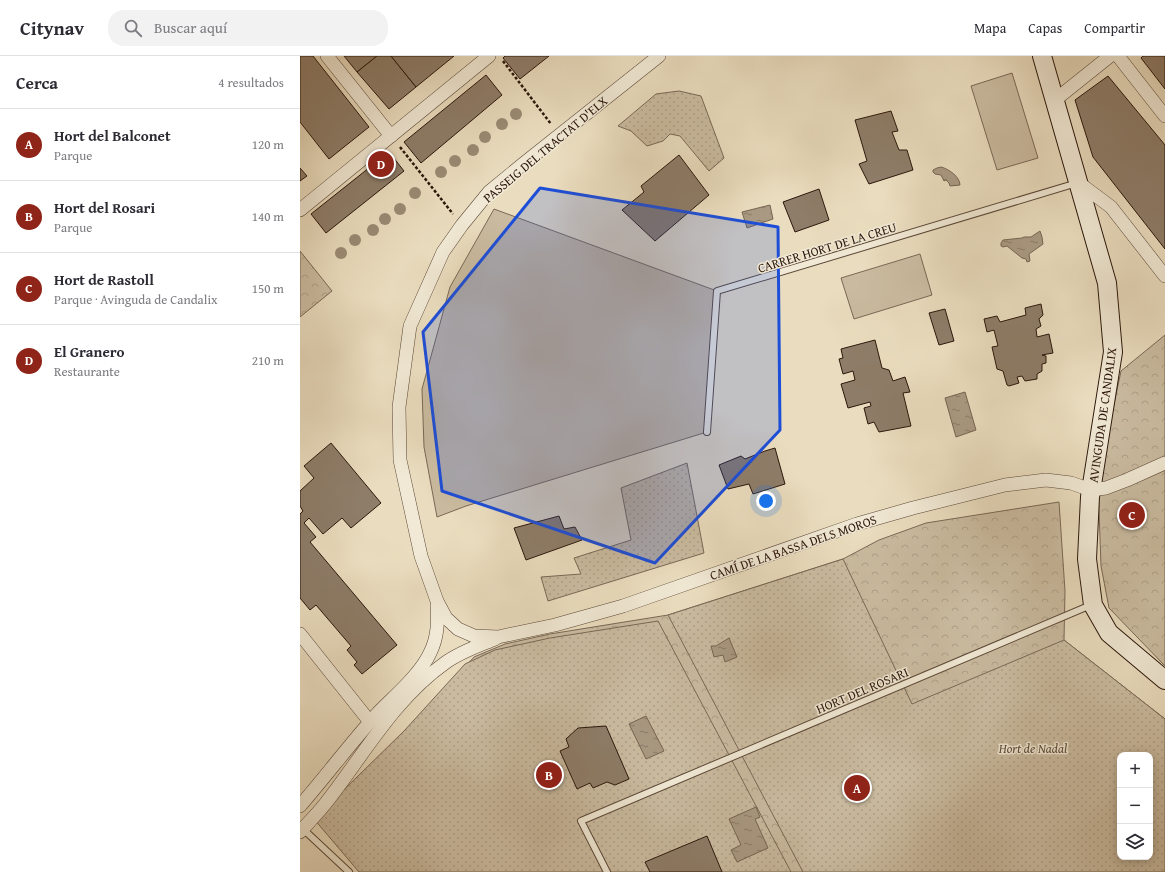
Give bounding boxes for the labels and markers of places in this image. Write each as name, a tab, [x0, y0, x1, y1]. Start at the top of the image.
pin: D	[368, 149, 394, 179]
pin: C	[1119, 500, 1145, 530]
pin: B	[536, 760, 562, 790]
pin: A	[844, 773, 870, 803]

